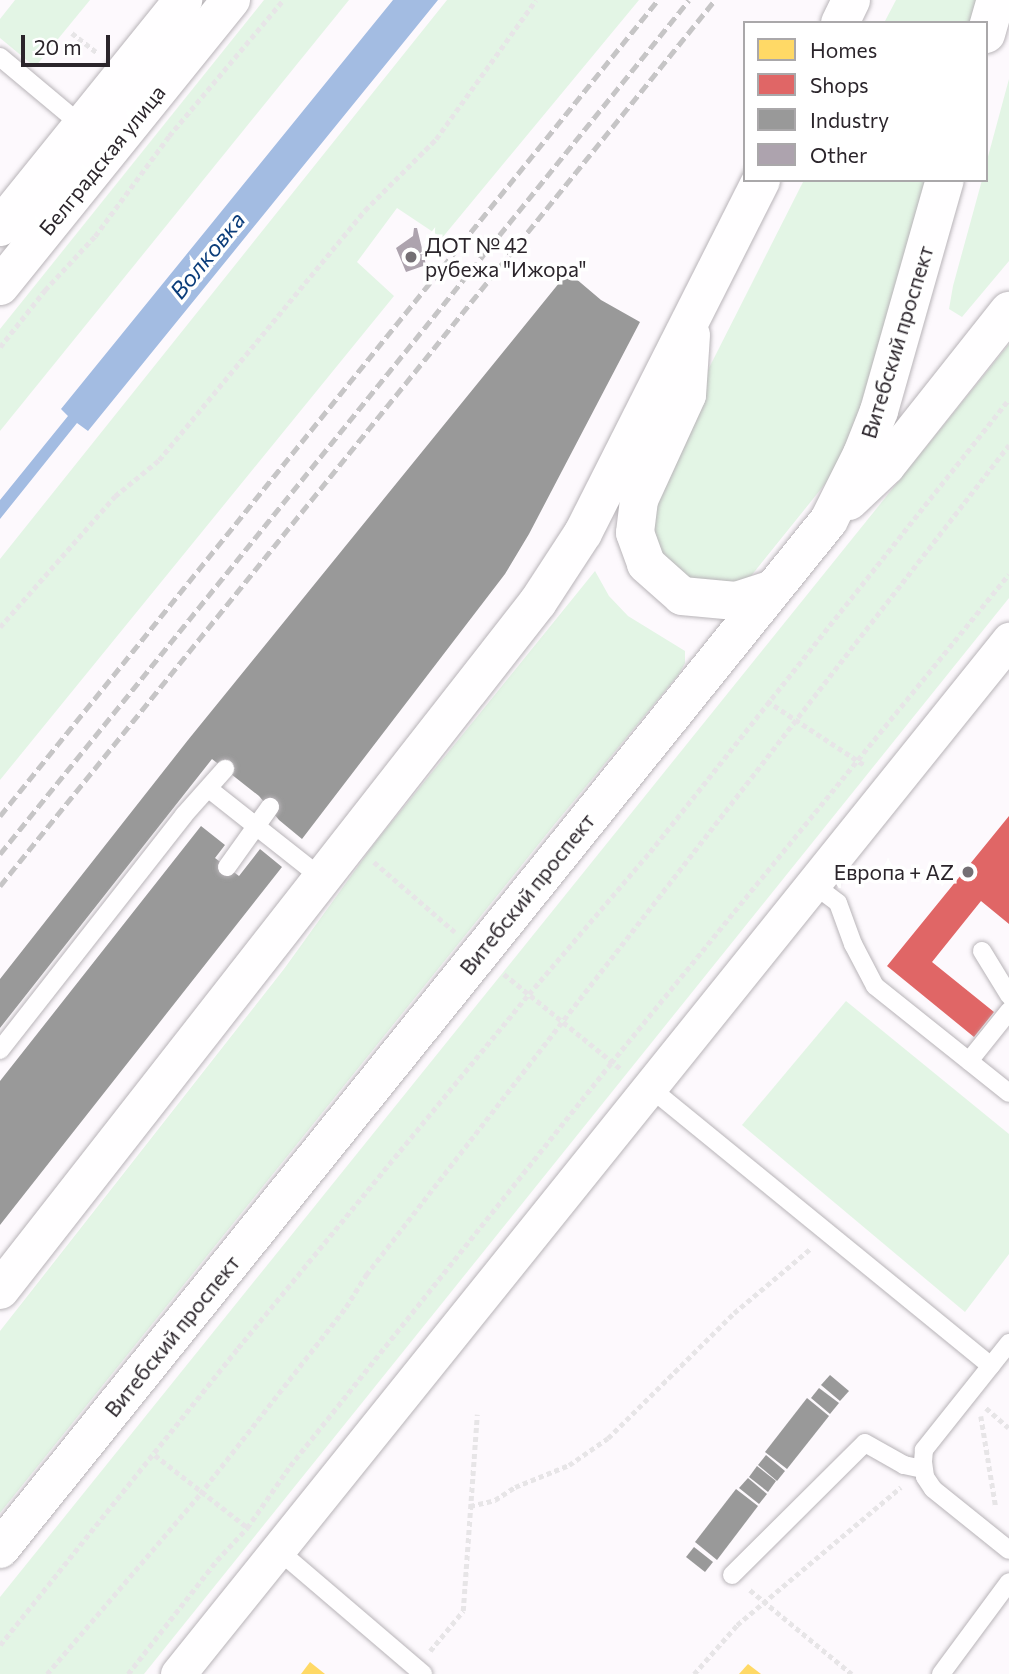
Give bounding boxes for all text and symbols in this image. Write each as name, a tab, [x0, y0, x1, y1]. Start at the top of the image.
scale bar	[24, 21, 114, 65]
legend	[743, 21, 988, 182]
text: 20 m	[34, 34, 82, 59]
text: Homes	[810, 37, 877, 62]
text: Shops	[810, 72, 869, 97]
street label: Белградская улица	[34, 80, 170, 240]
text: Industry	[810, 107, 889, 132]
text: Other	[810, 142, 867, 167]
water label: Волковка	[164, 206, 250, 304]
place label: ДОТ № 42 рубежа "Ижора"	[425, 232, 587, 282]
street label: Витебский проспект	[856, 243, 938, 441]
marker: ДОТ № 42 рубежа "Ижора"	[403, 249, 419, 265]
street label: Витебский проспект	[454, 808, 600, 980]
place label: Европа + AZ	[834, 859, 954, 885]
marker: Европа + AZ	[960, 864, 976, 880]
street label: Витебский проспект	[99, 1250, 245, 1422]

